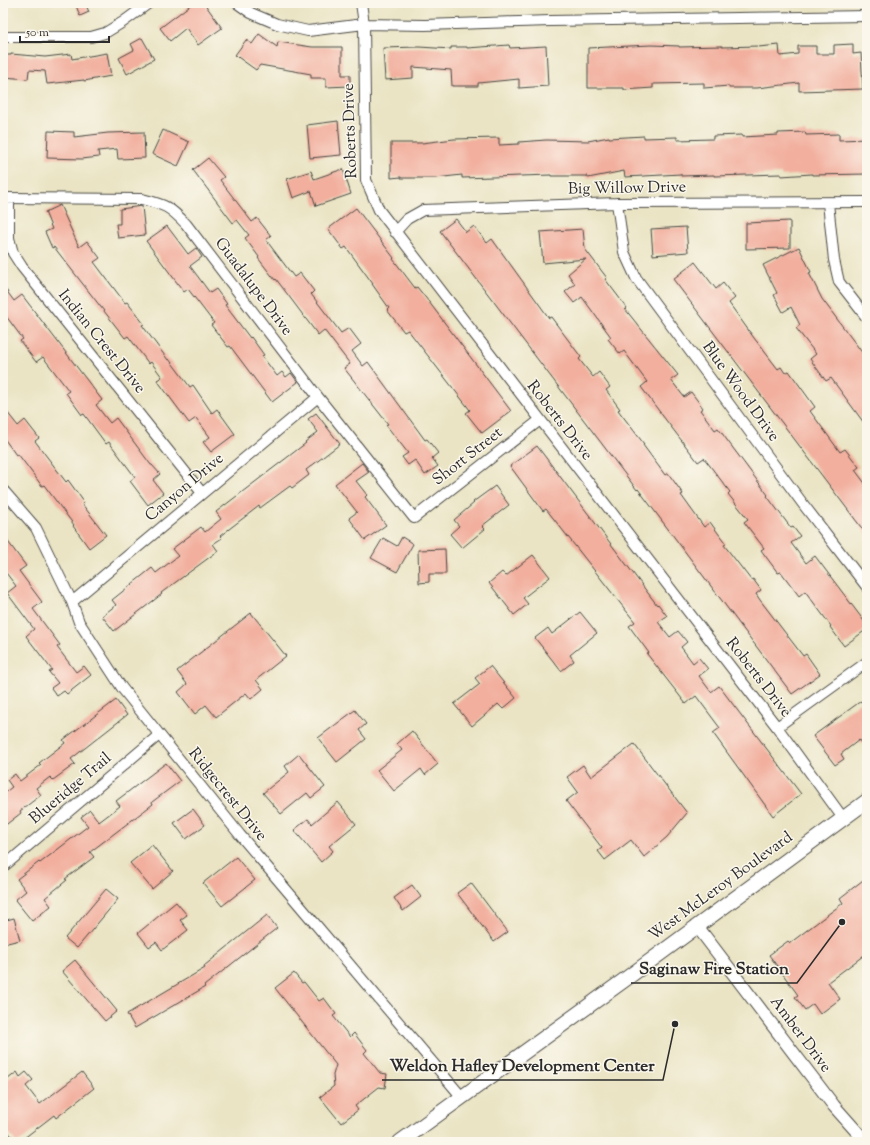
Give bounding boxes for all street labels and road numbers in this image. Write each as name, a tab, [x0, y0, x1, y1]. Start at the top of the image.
street label: Roberts Drive	[338, 83, 364, 179]
street label: Big Willow Drive	[568, 176, 686, 202]
street label: Guadalupe Drive	[208, 233, 298, 341]
street label: Indian Crest Drive	[52, 285, 150, 399]
street label: Blue Wood Drive	[696, 337, 784, 447]
street label: Roberts Drive	[521, 376, 597, 466]
street label: Short Street	[428, 422, 508, 492]
street label: Canyon Drive	[141, 448, 229, 528]
street label: Roberts Drive	[720, 633, 796, 723]
street label: Ridgecrest Drive	[182, 743, 272, 847]
street label: Blueridge Trail	[25, 747, 118, 830]
street label: West McLeroy Boulevard	[644, 827, 798, 947]
street label: Amber Drive	[764, 992, 836, 1078]

